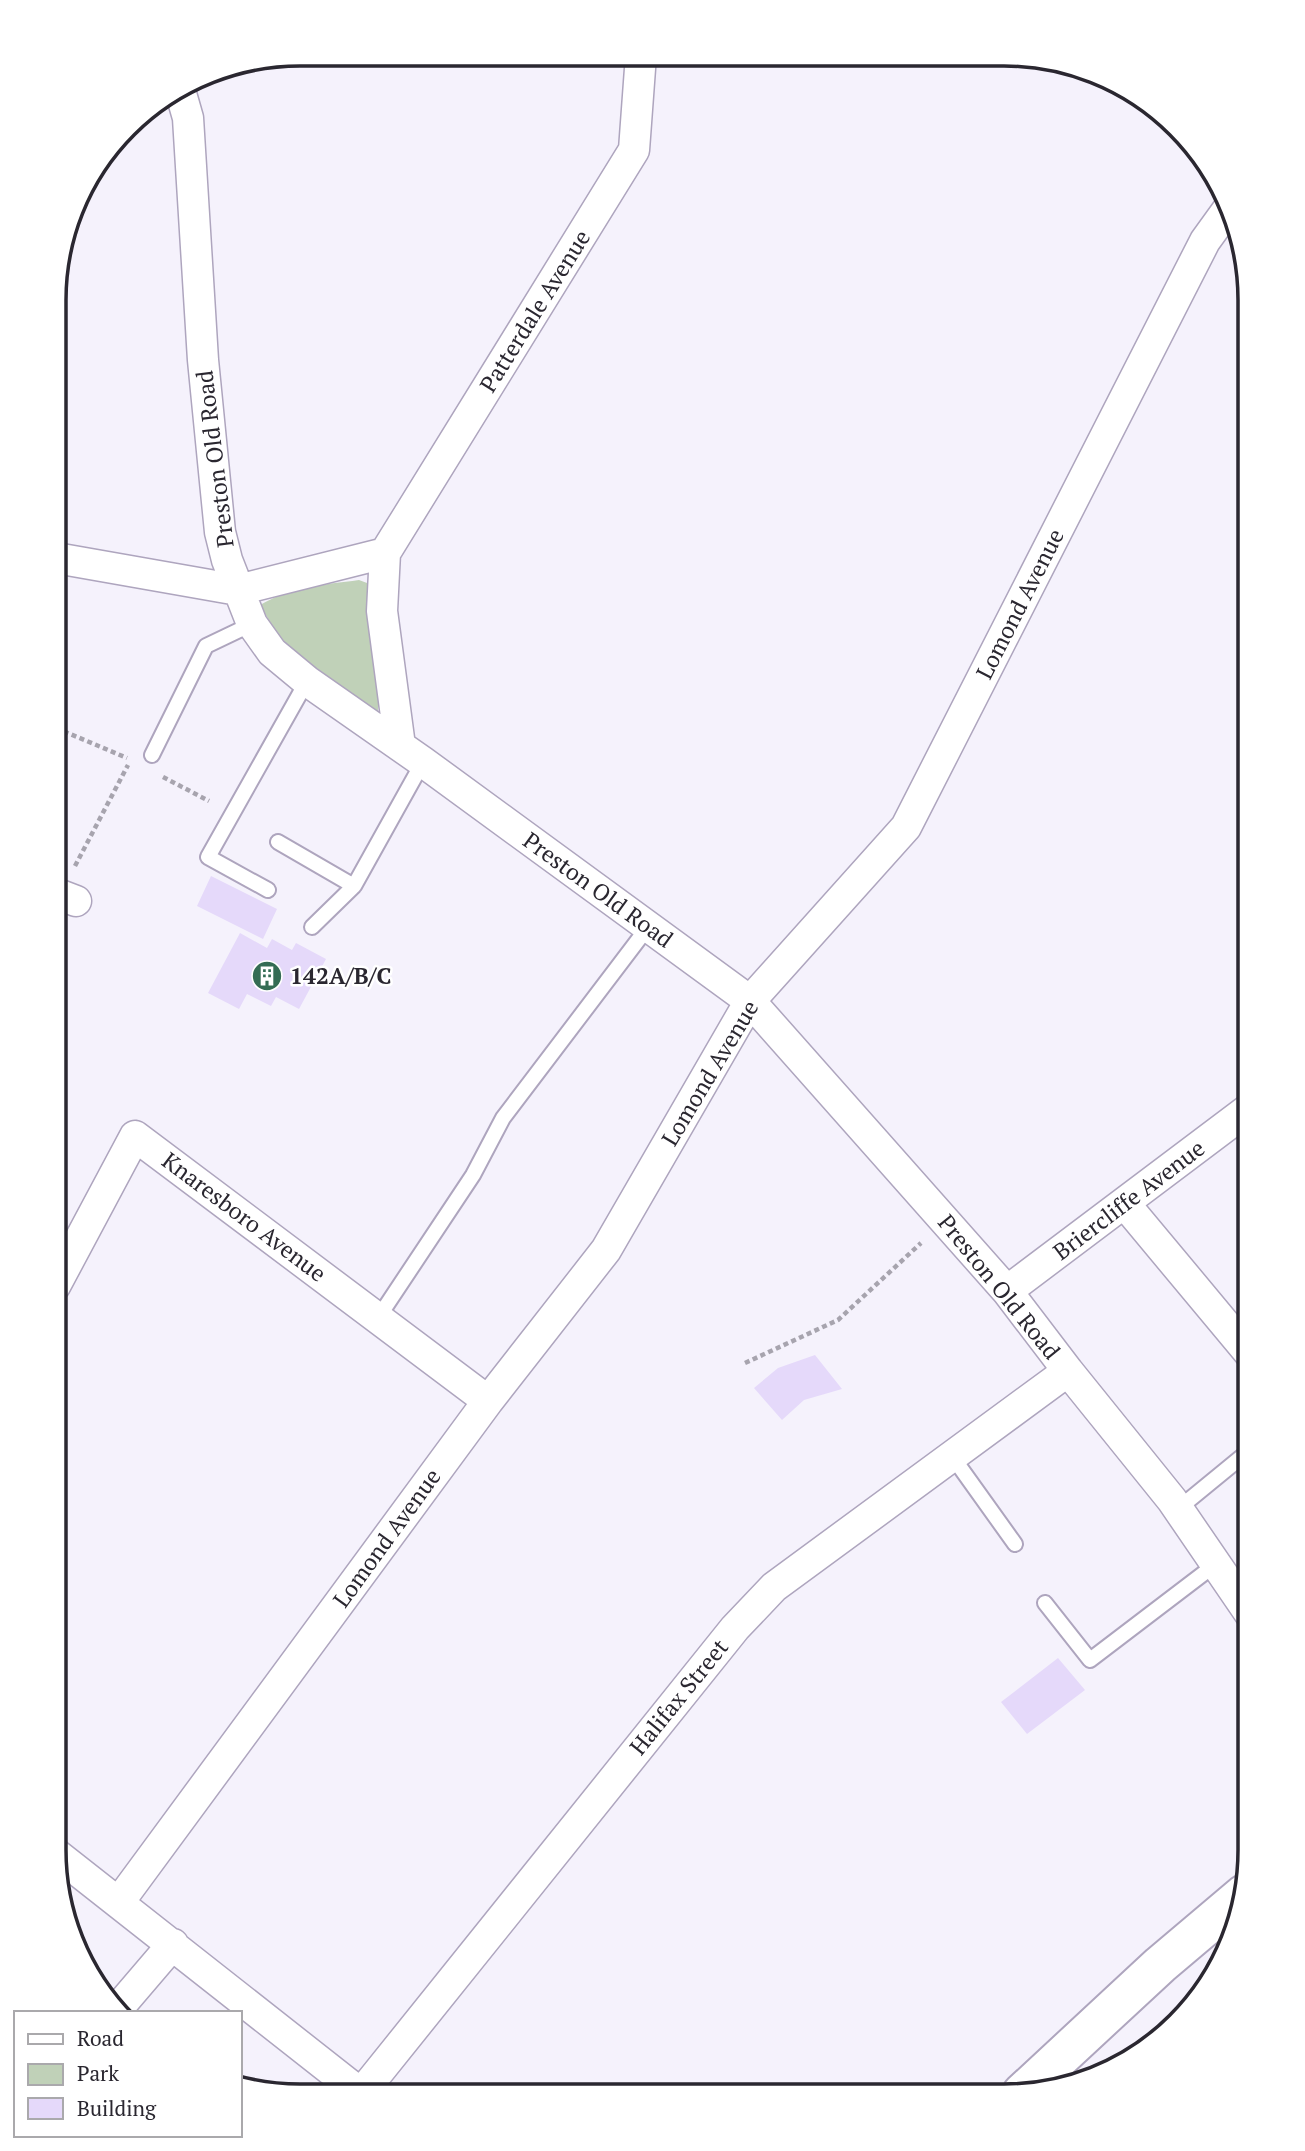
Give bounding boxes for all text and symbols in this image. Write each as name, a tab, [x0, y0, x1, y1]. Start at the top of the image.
street label: Patterdale Avenue	[472, 224, 597, 398]
street label: Preston Old Road	[188, 369, 241, 549]
street label: Lomond Avenue	[968, 523, 1071, 684]
street label: Preston Old Road	[517, 825, 680, 955]
building icon: 142A/B/C	[250, 959, 284, 993]
place label: 142A/B/C	[290, 960, 392, 991]
street label: Lomond Avenue	[654, 994, 765, 1151]
street label: Briercliffe Avenue	[1047, 1132, 1211, 1267]
street label: Knaresboro Avenue	[156, 1145, 333, 1288]
street label: Preston Old Road	[931, 1208, 1068, 1366]
street label: Lomond Avenue	[326, 1462, 448, 1613]
street label: Halifax Street	[622, 1632, 735, 1761]
legend	[14, 2011, 242, 2137]
text: Road	[77, 2024, 124, 2052]
text: Park	[77, 2059, 119, 2087]
text: Building	[77, 2094, 157, 2122]

